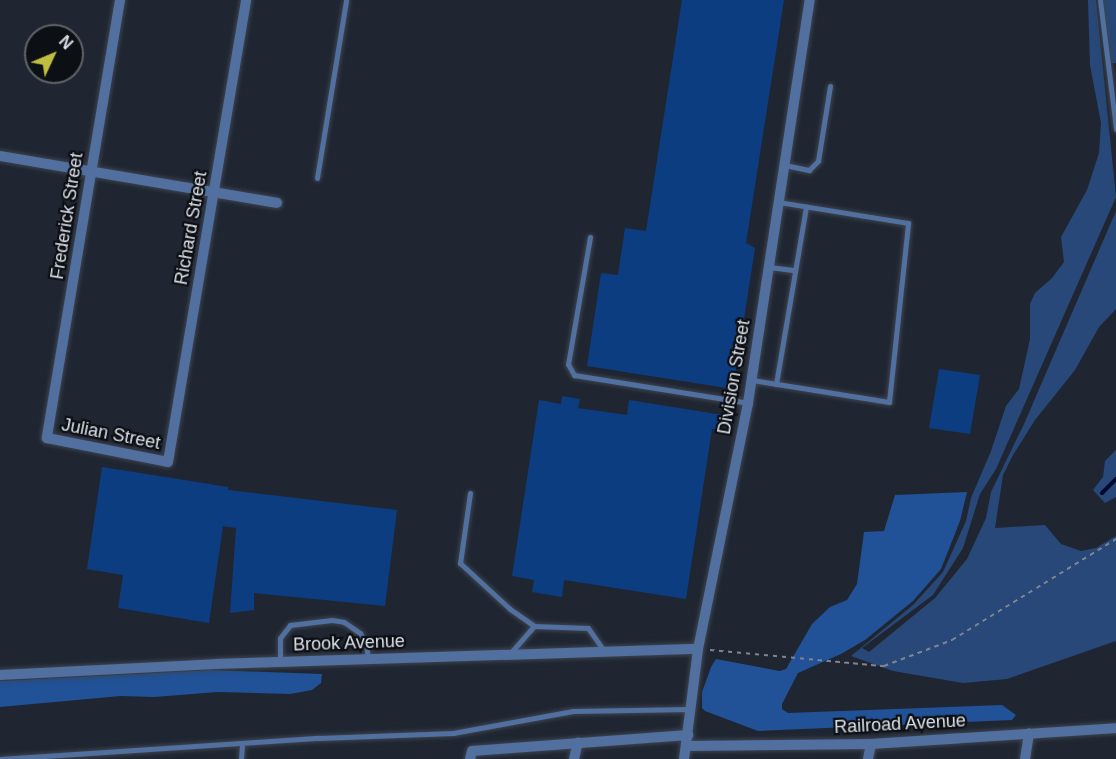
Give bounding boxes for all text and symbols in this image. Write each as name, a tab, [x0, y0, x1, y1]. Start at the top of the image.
north arrow	[24, 24, 84, 84]
text: N	[56, 32, 76, 53]
street label: Frederick Street	[46, 151, 88, 281]
street label: Richard Street	[170, 169, 212, 287]
street label: Division Street	[713, 318, 755, 436]
street label: Julian Street	[60, 414, 162, 454]
street label: Brook Avenue	[292, 630, 406, 656]
street label: Railroad Avenue	[833, 710, 967, 738]

